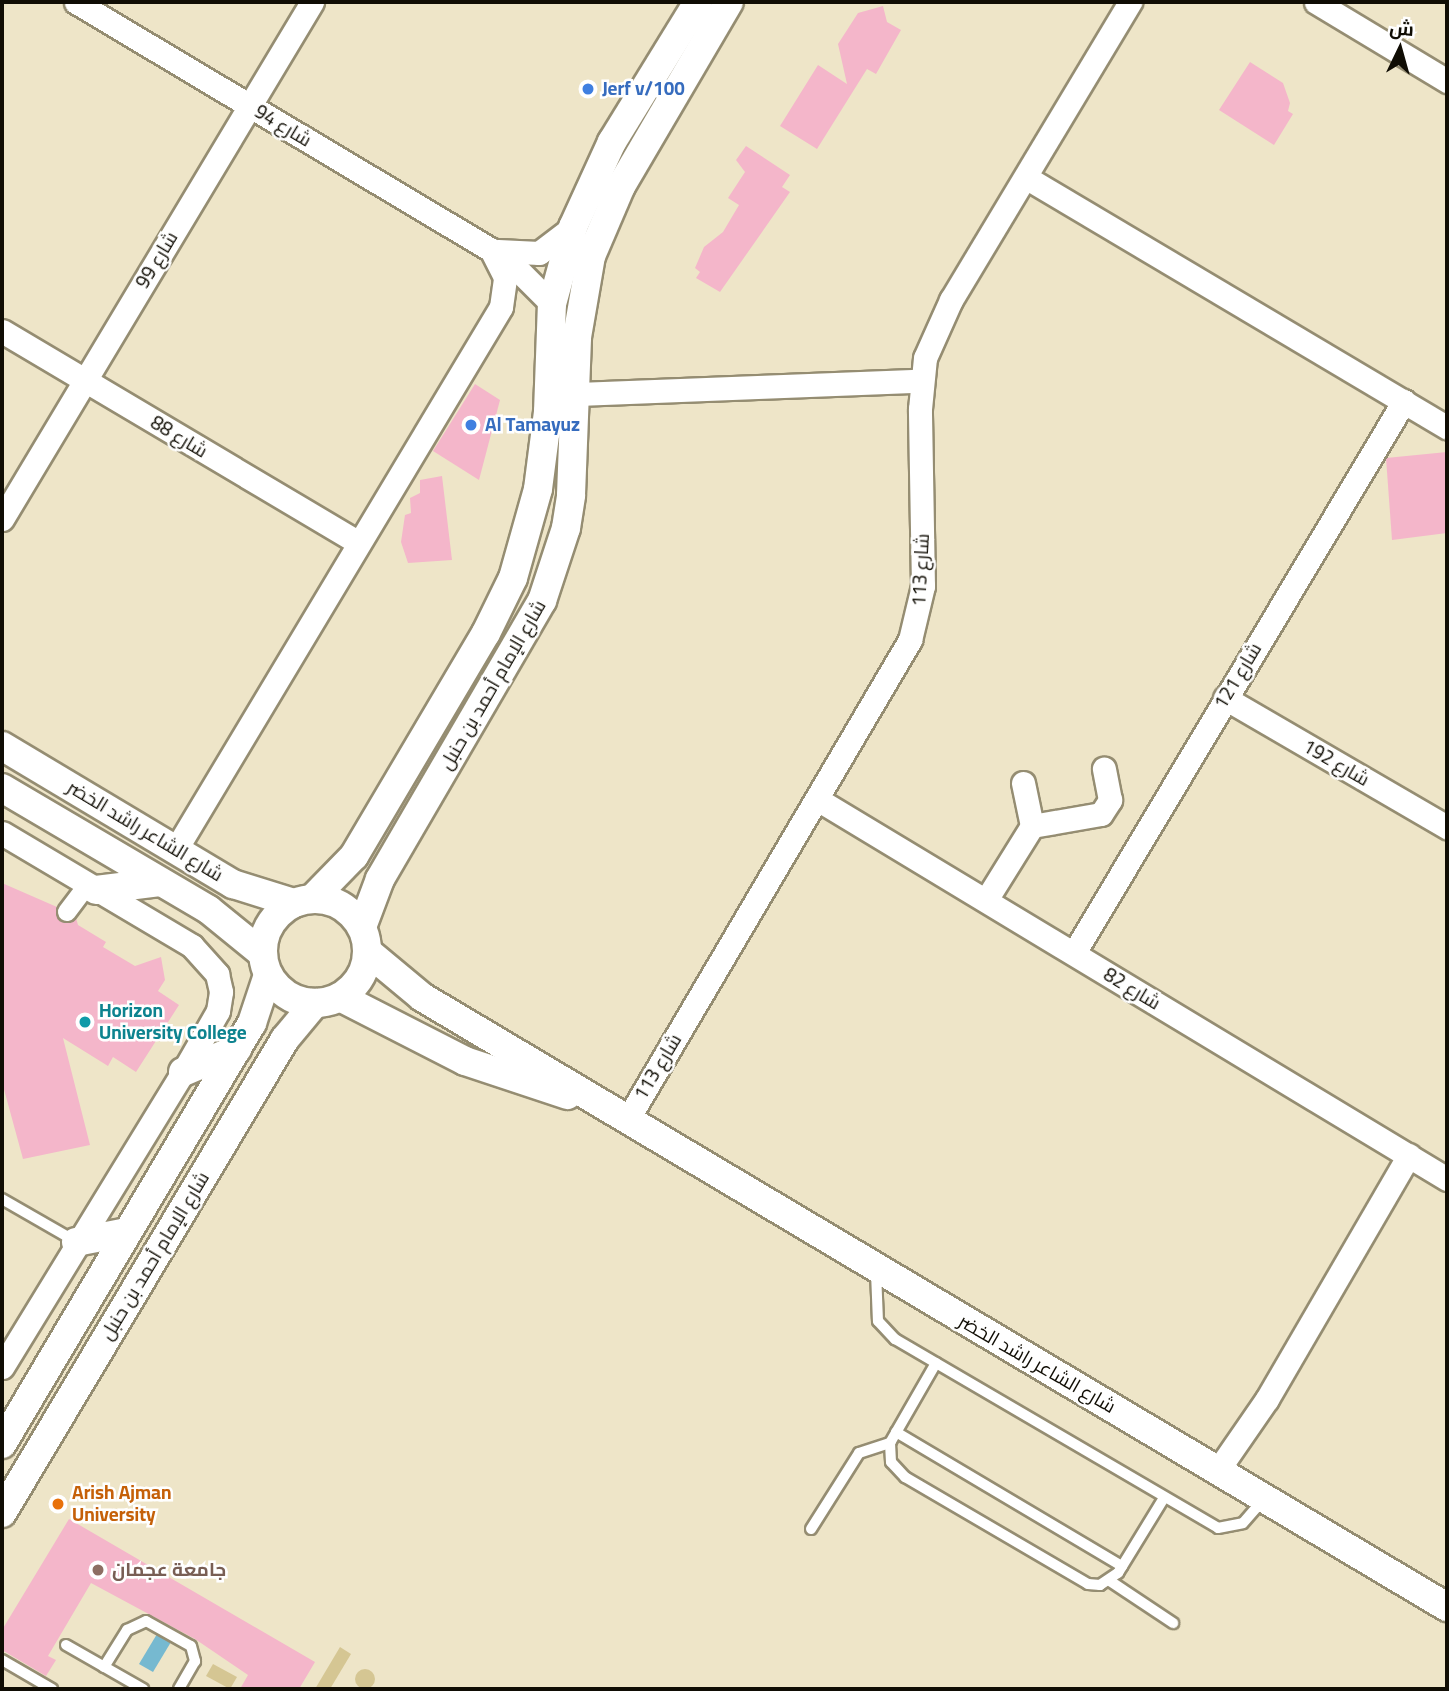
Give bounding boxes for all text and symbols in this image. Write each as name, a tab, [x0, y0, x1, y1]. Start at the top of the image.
text: ش	[1388, 9, 1416, 47]
north arrow	[1365, 14, 1435, 84]
place label: Jerf v/100	[602, 78, 685, 100]
marker: Jerf v/100	[580, 81, 596, 97]
street label: شارع 94	[250, 100, 316, 152]
street label: شارع 99	[131, 227, 183, 293]
street label: شارع 88	[146, 411, 212, 463]
place label: Al Tamayuz	[485, 414, 580, 436]
marker: Al Tamayuz	[463, 417, 479, 433]
street label: شارع 113	[908, 533, 934, 607]
street label: شارع الإمام أحمد بن حنبل	[435, 596, 551, 774]
street label: شارع 121	[1209, 639, 1267, 713]
street label: شارع 192	[1299, 735, 1373, 791]
street label: شارع الشاعر راشد الخضر	[63, 775, 227, 887]
street label: شارع 82	[1099, 963, 1165, 1015]
place label: Horizon University College	[99, 1000, 247, 1044]
marker: Horizon University College	[77, 1014, 93, 1030]
street label: شارع 113	[629, 1030, 687, 1104]
street label: شارع الإمام أحمد بن حنبل	[96, 1168, 214, 1344]
street label: شارع الشاعر راشد الخضر	[954, 1310, 1120, 1418]
place label: Arish Ajman University	[72, 1482, 171, 1526]
marker: Arish Ajman University	[50, 1496, 66, 1512]
place label: جامعة عجمان	[112, 1559, 226, 1581]
marker: جامعة عجمان	[90, 1562, 106, 1578]

